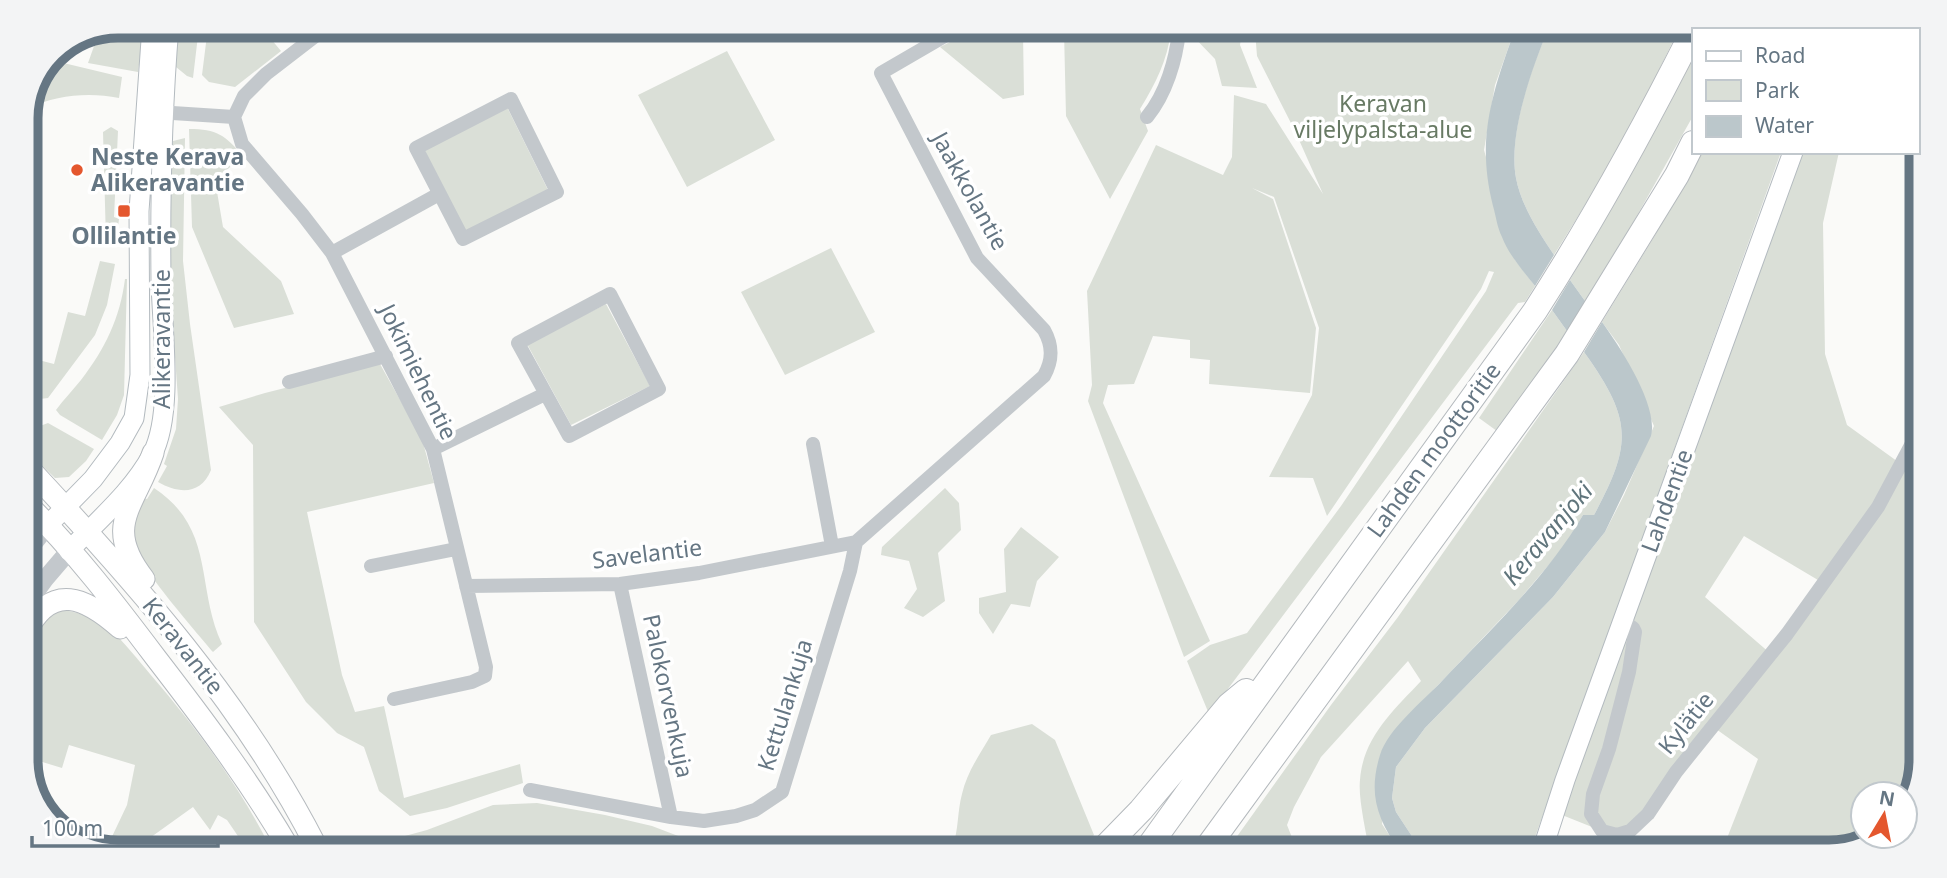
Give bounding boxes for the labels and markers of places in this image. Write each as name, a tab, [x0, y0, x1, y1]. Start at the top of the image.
place label: Neste Kerava Alikeravantie	[91, 140, 245, 198]
marker: Neste Kerava Alikeravantie	[69, 162, 85, 178]
marker: Ollilantie	[116, 203, 132, 219]
place label: Ollilantie	[72, 219, 176, 251]

